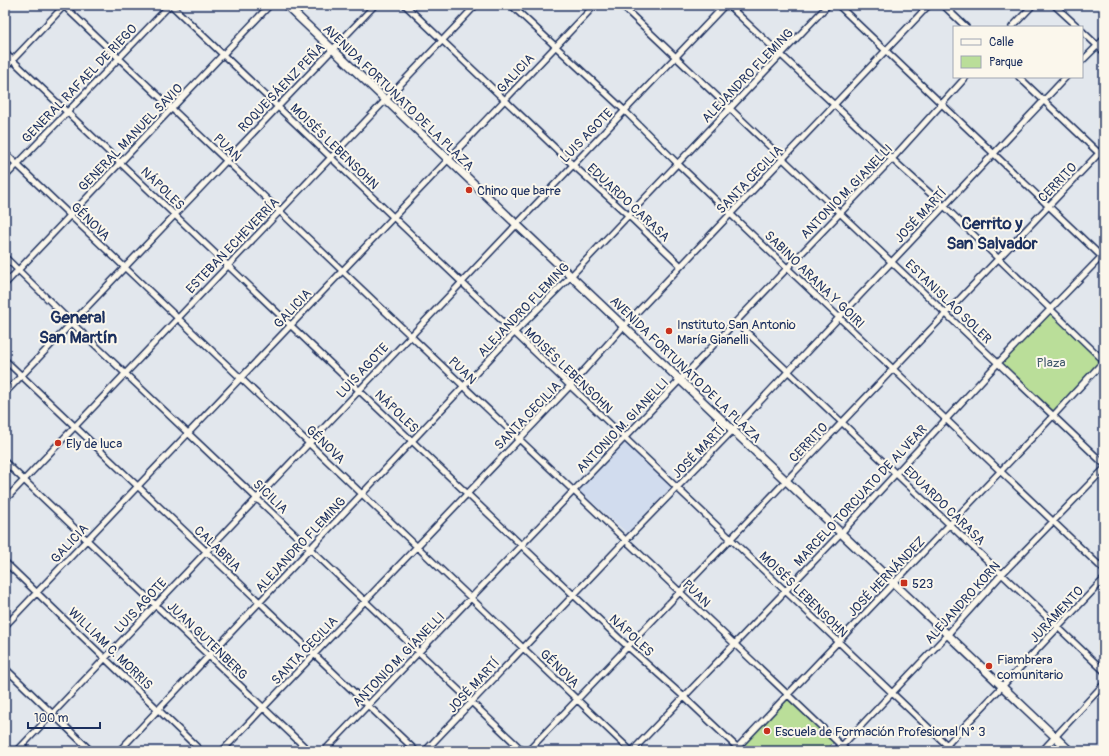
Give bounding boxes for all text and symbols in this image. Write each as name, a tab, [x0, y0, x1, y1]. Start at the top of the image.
street label: GENERAL RAFAEL DE RIEGO	[19, 21, 141, 146]
street label: AVENIDA FORTUNATO DE LA PLAZA	[319, 21, 478, 175]
street label: ALEJANDRO FLEMING	[699, 25, 797, 126]
legend	[953, 26, 1083, 78]
text: Calle	[989, 35, 1014, 50]
street label: ROQUE SÁENZ PEÑA	[235, 39, 329, 136]
street label: GALICIA	[493, 50, 538, 97]
text: Parque	[989, 55, 1023, 70]
street label: GENERAL MANUEL SAVIO	[75, 81, 186, 195]
street label: MOISÉS LEBENSOHN	[287, 100, 382, 193]
street label: LUIS AGOTE	[557, 105, 617, 166]
street label: PUAN	[210, 130, 245, 165]
street label: ANTONIO M. GIANELLI	[797, 141, 896, 242]
street label: SANTA CECILIA	[713, 142, 787, 217]
street label: EDUARDO CARASA	[584, 160, 673, 245]
street label: CERRITO	[1035, 160, 1080, 206]
street label: NÁPOLES	[137, 164, 188, 213]
place label: Chino que barre	[477, 183, 561, 199]
marker: Chino que barre	[464, 185, 474, 195]
street label: JOSÉ MARTÍ	[892, 185, 950, 246]
street label: ESTEBAN ECHEVERRÍA	[183, 194, 283, 297]
street label: GÉNOVA	[67, 199, 114, 245]
district label: Cerrito y San Salvador	[946, 213, 1039, 254]
street label: SABINO ARANA Y GOIRI	[761, 228, 868, 332]
street label: ESTANISLAO SOLER	[902, 256, 995, 347]
street label: ALEJANDRO FLEMING	[475, 259, 573, 360]
street label: GALICIA	[270, 285, 315, 332]
street label: AVENIDA FORTUNATO DE LA PLAZA	[606, 293, 765, 447]
district label: General San Martín	[39, 307, 117, 348]
place label: Instituto San Antonio María Gianelli	[677, 317, 796, 348]
street label: MOISÉS LEBENSOHN	[521, 324, 616, 417]
marker: Instituto San Antonio María Gianelli	[664, 326, 674, 336]
street label: LUIS AGOTE	[333, 340, 392, 401]
street label: PUAN	[445, 353, 480, 388]
park label: Plaza	[1036, 355, 1066, 371]
street label: ANTONIO M. GIANELLI	[573, 375, 672, 476]
street label: SANTA CECILIA	[491, 378, 565, 453]
street label: NÁPOLES	[371, 387, 422, 436]
street label: CERRITO	[786, 420, 831, 466]
street label: JOSÉ MARTÍ	[669, 421, 728, 482]
street label: MARCELO TORCUATO DE ALVEAR	[791, 421, 931, 570]
street label: GÉNOVA	[302, 422, 349, 468]
place label: Ely de luca	[66, 436, 122, 452]
marker: Ely de luca	[53, 438, 63, 448]
street label: EDUARDO CARASA	[900, 463, 989, 549]
street label: SICILIA	[250, 476, 292, 518]
street label: ALEJANDRO FLEMING	[252, 493, 349, 596]
street label: GALICIA	[47, 520, 92, 567]
street label: CALABRIA	[191, 523, 244, 575]
street label: JOSÉ HERNÁNDEZ	[845, 533, 929, 620]
street label: MOISÉS LEBENSOHN	[756, 548, 851, 641]
street label: ALEJANDRO KORN	[922, 558, 1004, 647]
street label: LUIS AGOTE	[111, 575, 170, 636]
street label: PUAN	[679, 576, 714, 611]
place label: 523	[912, 576, 933, 592]
marker: 523	[899, 578, 909, 588]
street label: JURAMENTO	[1027, 583, 1087, 646]
street label: JUAN GUTENBERG	[164, 598, 251, 683]
street label: WILLIAM C. MORRIS	[65, 604, 156, 693]
street label: ANTONIO M. GIANELLI	[349, 609, 448, 710]
street label: NÁPOLES	[606, 611, 657, 660]
street label: SANTA CECILIA	[268, 613, 342, 688]
street label: GÉNOVA	[536, 646, 583, 692]
place label: Fiambrera comunitario	[997, 652, 1063, 683]
street label: JOSÉ MARTÍ	[445, 655, 503, 716]
marker: Fiambrera comunitario	[984, 661, 994, 671]
scale bar	[28, 704, 100, 730]
text: 100 m	[34, 711, 69, 726]
place label: Escuela de Formación Profesional N° 3	[775, 724, 985, 740]
marker: Escuela de Formación Profesional N° 3	[762, 726, 772, 736]

